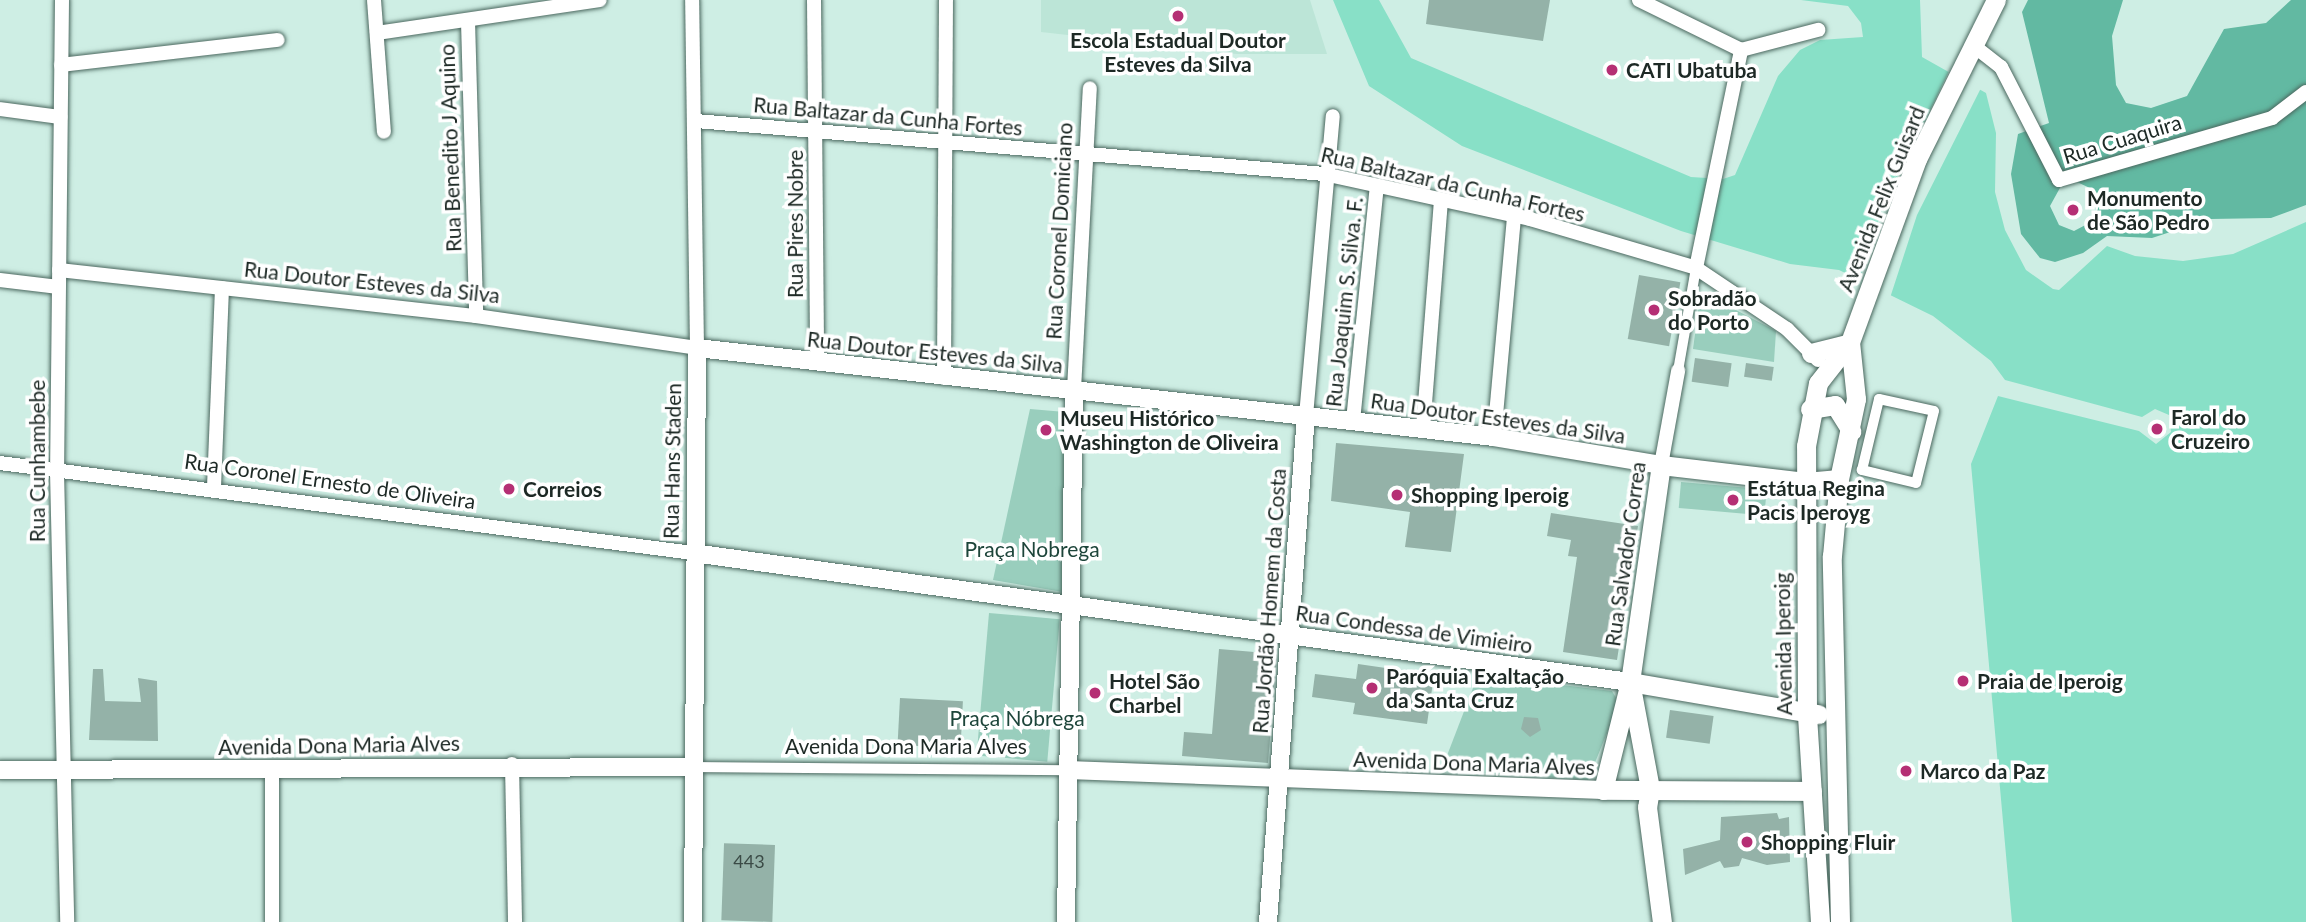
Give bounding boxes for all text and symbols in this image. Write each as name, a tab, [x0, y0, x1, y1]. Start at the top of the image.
marker: Escola Estadual Doutor Esteves da Silva	[1170, 8, 1186, 24]
place label: Escola Estadual Doutor Esteves da Silva	[1070, 27, 1286, 77]
street label: Rua Benedito J Aquino	[434, 43, 466, 253]
place label: CATI Ubatuba	[1626, 57, 1757, 83]
marker: CATI Ubatuba	[1604, 62, 1620, 78]
street label: Rua Baltazar da Cunha Fortes	[752, 92, 1024, 140]
street label: Avenida Felix Guisard	[1832, 103, 1930, 295]
street label: Rua Cuaquira	[2060, 109, 2184, 169]
street label: Rua Coronel Domiciano	[1041, 122, 1077, 340]
street label: Rua Baltazar da Cunha Fortes	[1318, 141, 1588, 227]
street label: Rua Pires Nobre	[782, 150, 808, 298]
place label: Monumento de São Pedro	[2087, 185, 2210, 235]
street label: Rua Joaquim S. Silva. F.	[1320, 196, 1368, 408]
marker: Monumento de São Pedro	[2065, 202, 2081, 218]
street label: Rua Doutor Esteves da Silva	[243, 256, 501, 308]
place label: Sobradão do Porto	[1668, 285, 1756, 335]
marker: Sobradão do Porto	[1646, 302, 1662, 318]
street label: Rua Doutor Esteves da Silva	[806, 326, 1064, 378]
street label: Rua Cunhambebe	[24, 380, 50, 542]
street label: Rua Hans Staden	[658, 383, 686, 539]
street label: Rua Doutor Esteves da Silva	[1369, 388, 1627, 448]
place label: Farol do Cruzeiro	[2171, 404, 2250, 454]
place label: Museu Histórico Washington de Oliveira	[1060, 405, 1279, 455]
marker: Farol do Cruzeiro	[2149, 421, 2165, 437]
marker: Museu Histórico Washington de Oliveira	[1038, 422, 1054, 438]
street label: Rua Coronel Ernesto de Oliveira	[183, 448, 477, 514]
street label: Rua Salvador Correa	[1600, 460, 1650, 648]
street label: Rua Jordão Homem da Costa	[1247, 467, 1291, 735]
place label: Estátua Regina Pacis Iperoyg	[1747, 475, 1885, 525]
place label: Correios	[523, 476, 602, 502]
marker: Correios	[501, 481, 517, 497]
place label: Shopping Iperoig	[1411, 482, 1569, 508]
marker: Shopping Iperoig	[1389, 487, 1405, 503]
marker: Estátua Regina Pacis Iperoyg	[1725, 492, 1741, 508]
park label: Praça Nobrega	[964, 536, 1100, 562]
street label: Avenida Iperoig	[1769, 572, 1797, 716]
street label: Rua Condessa de Vimieiro	[1294, 600, 1534, 658]
place label: Paróquia Exaltação da Santa Cruz	[1386, 663, 1564, 713]
place label: Hotel São Charbel	[1109, 668, 1200, 718]
place label: Praia de Iperoig	[1977, 668, 2123, 694]
marker: Praia de Iperoig	[1955, 673, 1971, 689]
marker: Paróquia Exaltação da Santa Cruz	[1364, 680, 1380, 696]
marker: Hotel São Charbel	[1087, 685, 1103, 701]
park label: Praça Nóbrega	[949, 705, 1085, 731]
street label: Avenida Dona Maria Alves	[218, 730, 460, 760]
street label: Avenida Dona Maria Alves	[785, 733, 1027, 759]
street label: Avenida Dona Maria Alves	[1352, 746, 1596, 780]
place label: Marco da Paz	[1920, 758, 2046, 784]
marker: Marco da Paz	[1898, 763, 1914, 779]
place label: Shopping Fluir	[1761, 829, 1895, 855]
marker: Shopping Fluir	[1739, 834, 1755, 850]
house number: 443	[733, 850, 765, 872]

